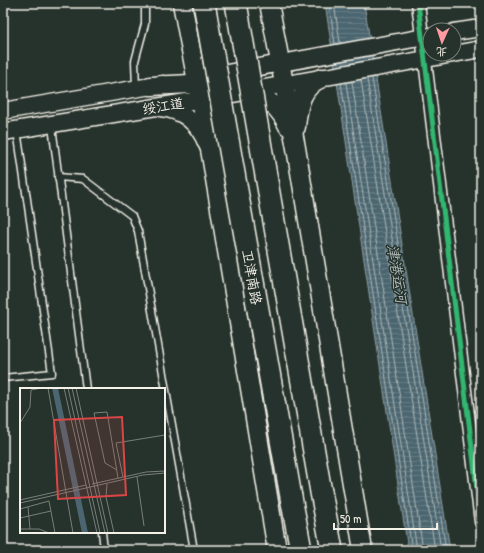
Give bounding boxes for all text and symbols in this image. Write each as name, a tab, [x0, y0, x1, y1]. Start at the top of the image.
north arrow	[422, 22, 462, 62]
text: 北	[436, 45, 447, 59]
street label: 绥江道	[141, 93, 185, 118]
water label: 津港运河	[382, 243, 413, 308]
street label: 卫津南路	[238, 248, 267, 306]
inset map	[20, 388, 165, 533]
scale bar	[334, 505, 437, 531]
text: 50 m	[340, 510, 361, 527]

